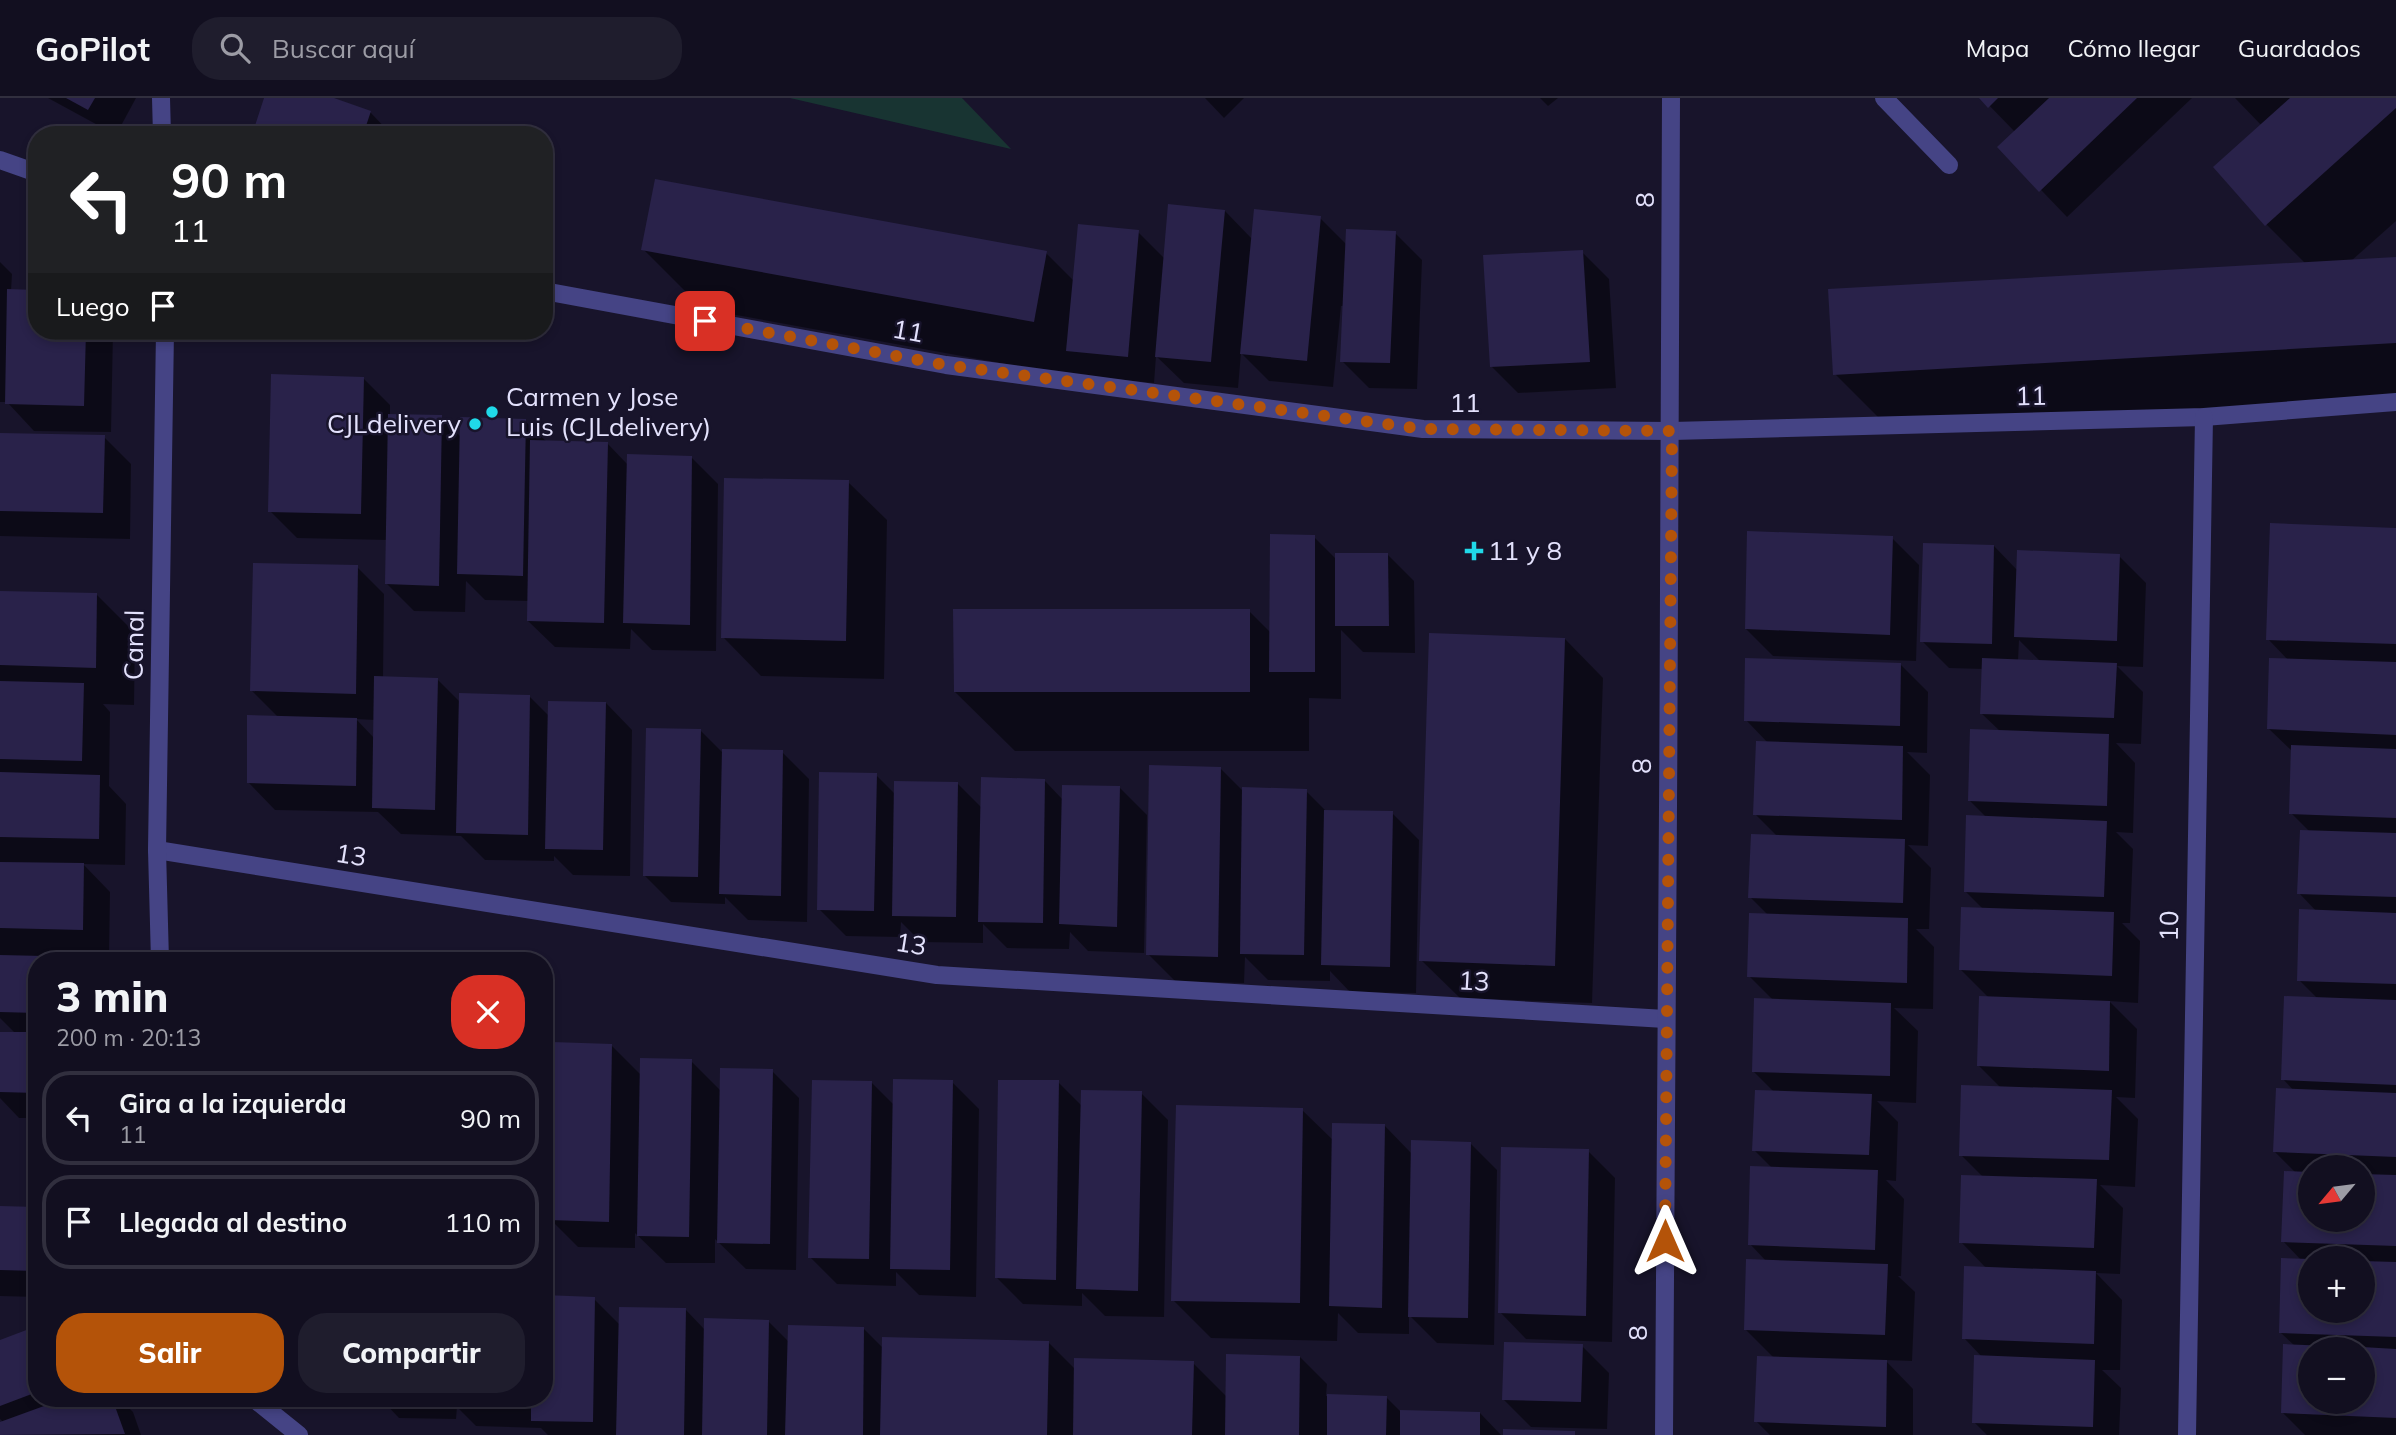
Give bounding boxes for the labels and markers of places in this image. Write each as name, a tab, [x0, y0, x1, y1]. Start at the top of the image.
pin	[675, 291, 735, 351]
place label: Carmen y Jose Luis (CJLdelivery)	[506, 380, 711, 443]
marker: Carmen y Jose Luis (CJLdelivery)	[484, 404, 500, 420]
place label: CJLdelivery	[327, 407, 461, 440]
marker: CJLdelivery	[467, 416, 483, 432]
place label: 11 y 8	[1488, 534, 1562, 567]
marker: 11 y 8	[1466, 543, 1482, 559]

